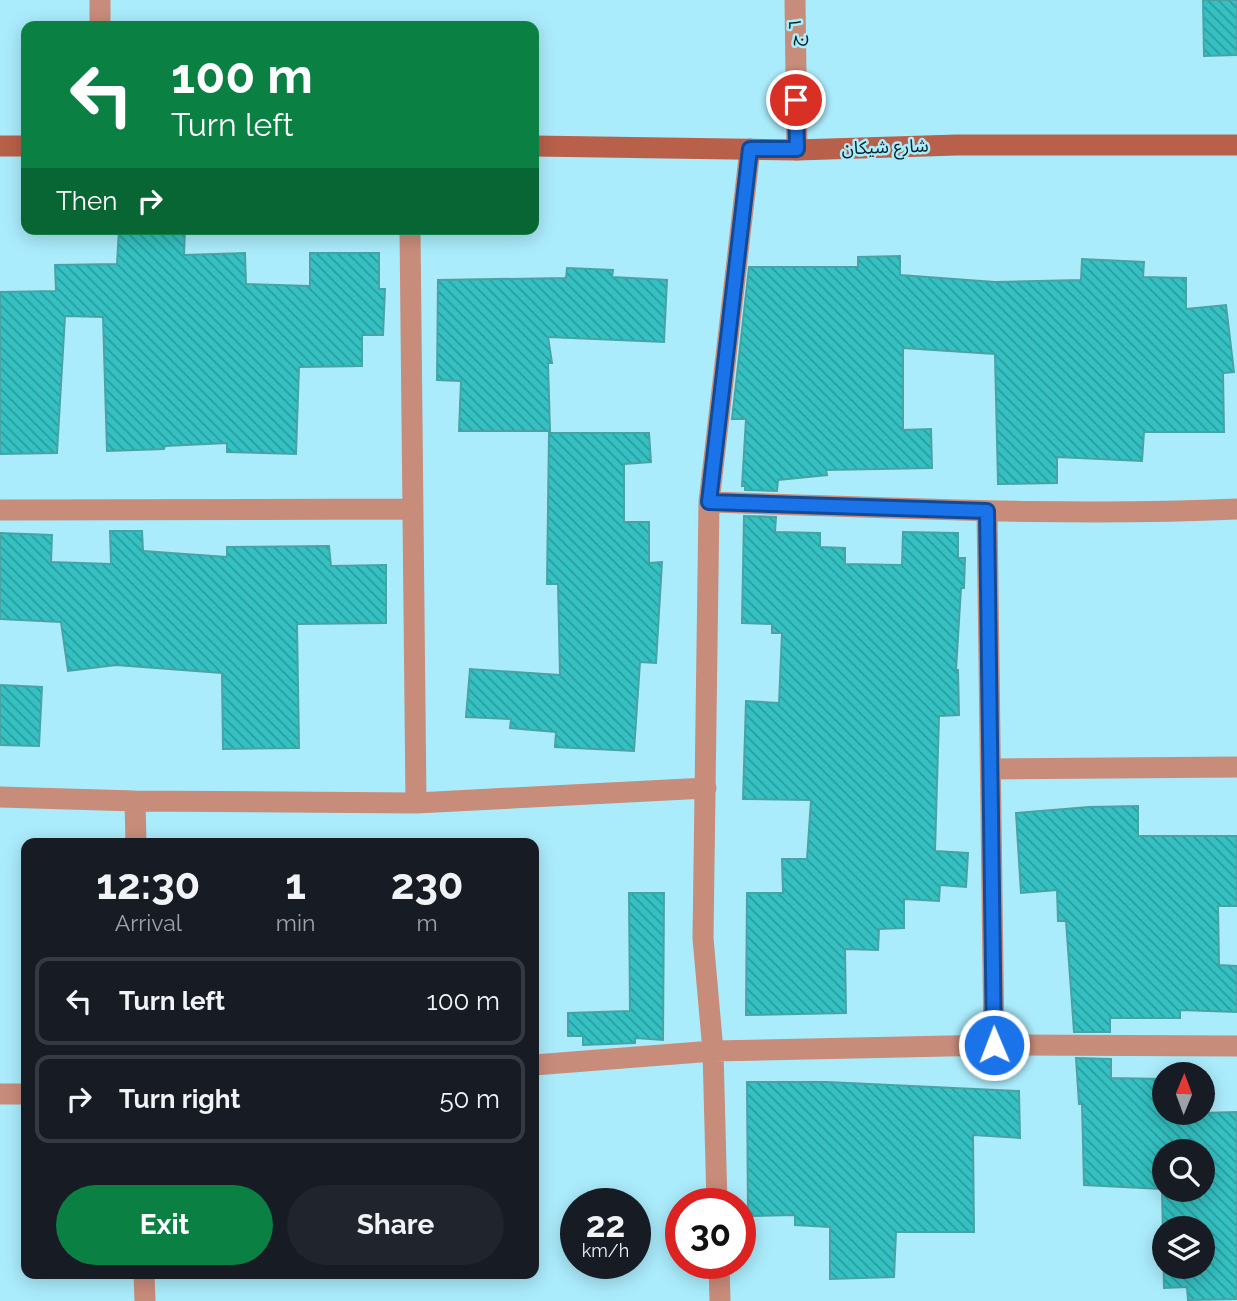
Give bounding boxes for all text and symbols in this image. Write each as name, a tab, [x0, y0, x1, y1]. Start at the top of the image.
street label: ٦ ج	[784, 20, 808, 46]
text: 100 m	[171, 47, 313, 104]
icon: left	[56, 49, 147, 140]
pin	[766, 70, 826, 130]
icon: arrive	[777, 81, 815, 119]
text: Turn left	[171, 106, 293, 143]
street label: شارع شيكان	[841, 134, 929, 163]
icon: right	[131, 182, 169, 220]
text: Then	[56, 186, 117, 216]
text: 12:30	[96, 860, 200, 909]
text: 1	[285, 860, 306, 909]
text: 230	[391, 860, 464, 909]
text: Arrival	[115, 909, 182, 936]
text: min	[276, 909, 315, 936]
text: m	[417, 909, 438, 936]
icon: left	[60, 982, 98, 1020]
text: Turn left	[119, 986, 225, 1016]
text: 100 m	[427, 986, 500, 1016]
position arrow	[957, 1008, 1031, 1082]
north arrow	[1152, 1062, 1214, 1125]
map controls	[1152, 1062, 1215, 1279]
icon: right	[60, 1080, 98, 1118]
text: Turn right	[119, 1084, 240, 1114]
text: 50 m	[439, 1084, 500, 1114]
button: search	[1152, 1139, 1215, 1202]
button: Exit	[56, 1185, 273, 1265]
button: Share	[287, 1185, 504, 1265]
speed limit sign: 30	[665, 1188, 756, 1279]
text: 22	[586, 1204, 625, 1245]
button: layers	[1152, 1216, 1215, 1279]
text: km/h	[582, 1240, 629, 1261]

